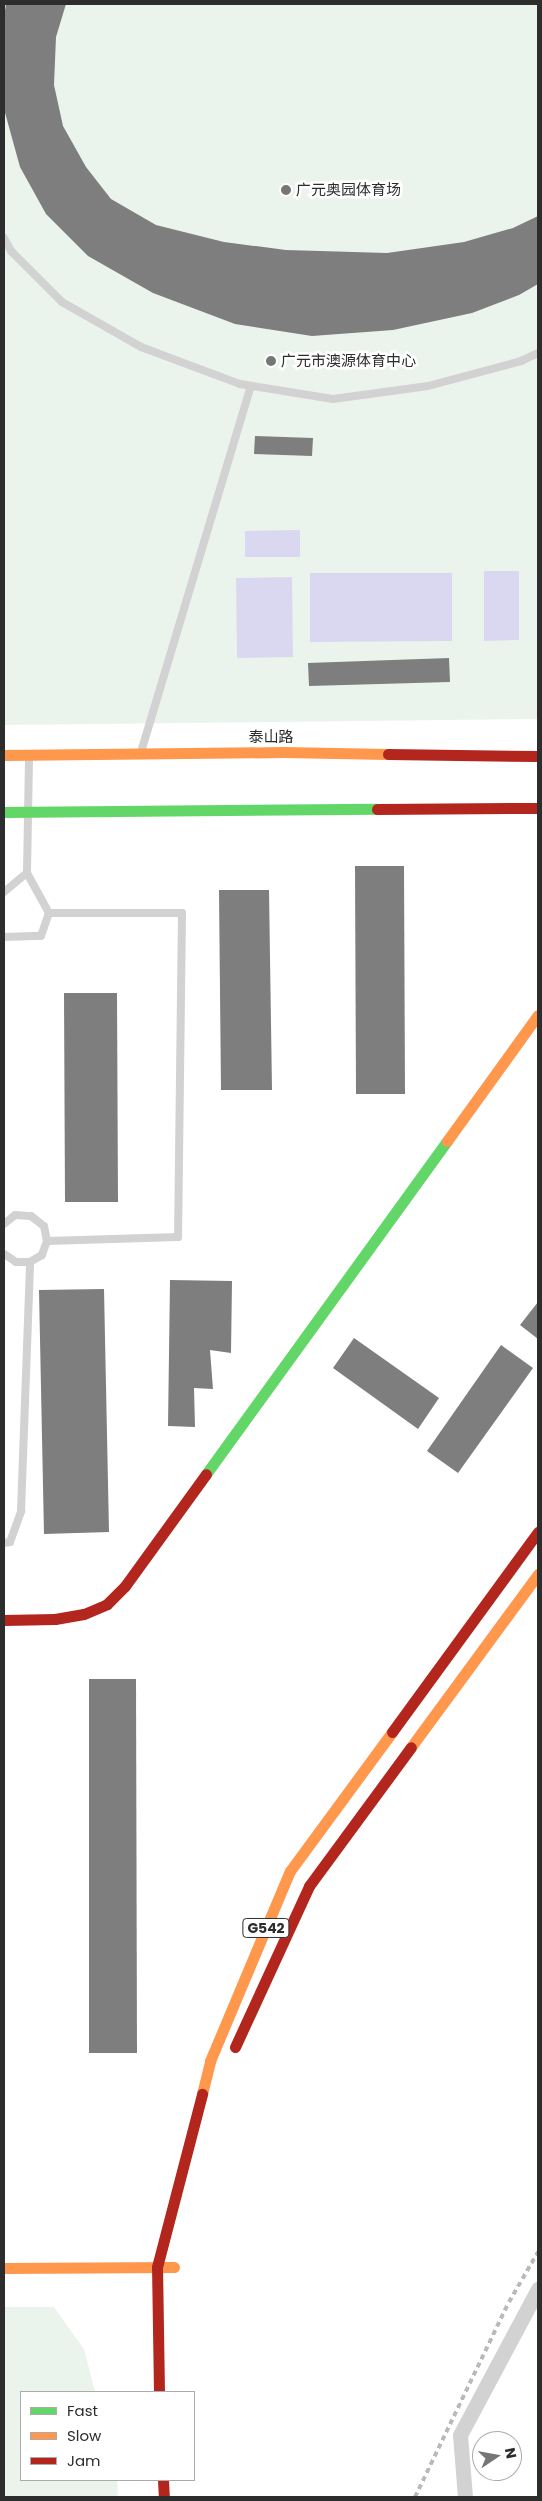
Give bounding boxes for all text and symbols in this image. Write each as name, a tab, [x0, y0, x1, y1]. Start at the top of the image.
place label: 广元奥园体育场	[296, 181, 401, 199]
marker: 广元奥园体育场	[280, 184, 292, 196]
place label: 广元市澳源体育中心	[281, 352, 416, 370]
marker: 广元市澳源体育中心	[265, 355, 277, 367]
street label: 泰山路	[249, 728, 293, 746]
road number: G542	[242, 1916, 290, 1940]
legend	[20, 2391, 195, 2481]
text: Fast	[67, 2400, 98, 2421]
text: Slow	[67, 2425, 101, 2446]
north arrow	[472, 2431, 522, 2481]
text: N	[500, 2446, 522, 2460]
text: Jam	[67, 2450, 101, 2471]

